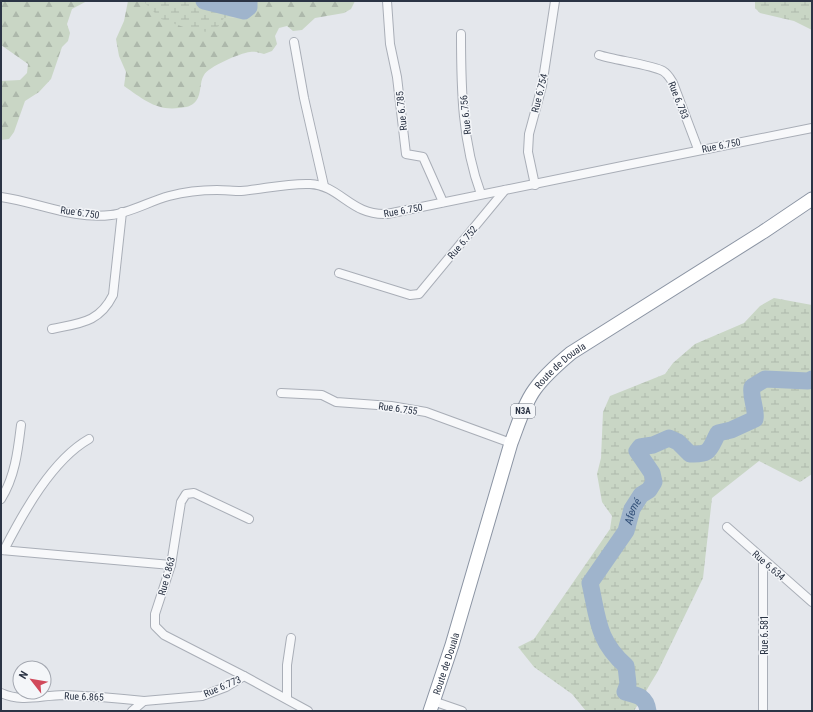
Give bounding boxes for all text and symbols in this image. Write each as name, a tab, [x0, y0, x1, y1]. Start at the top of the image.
street label: Rue 6.754	[529, 73, 550, 114]
street label: Rue 6.783	[666, 80, 691, 121]
street label: Rue 6.785	[394, 91, 409, 131]
street label: Rue 6.756	[458, 95, 473, 135]
street label: Rue 6.750	[701, 136, 742, 155]
street label: Rue 6.750	[383, 202, 424, 219]
street label: Rue 6.750	[60, 204, 100, 221]
street label: Rue 6.752	[445, 224, 479, 261]
street label: Route de Douala	[532, 340, 588, 391]
street label: Rue 6.755	[378, 400, 418, 417]
road number: N3A	[511, 404, 535, 418]
water label: Afemé	[622, 495, 645, 527]
street label: Rue 6.634	[750, 548, 787, 583]
street label: Rue 6.863	[156, 556, 177, 597]
street label: Rue 6.581	[759, 615, 770, 655]
street label: Route de Douala	[431, 631, 461, 696]
north arrow	[12, 660, 52, 700]
text: N	[17, 669, 31, 681]
street label: Rue 6.773	[202, 674, 243, 699]
street label: Rue 6.865	[64, 690, 104, 703]

